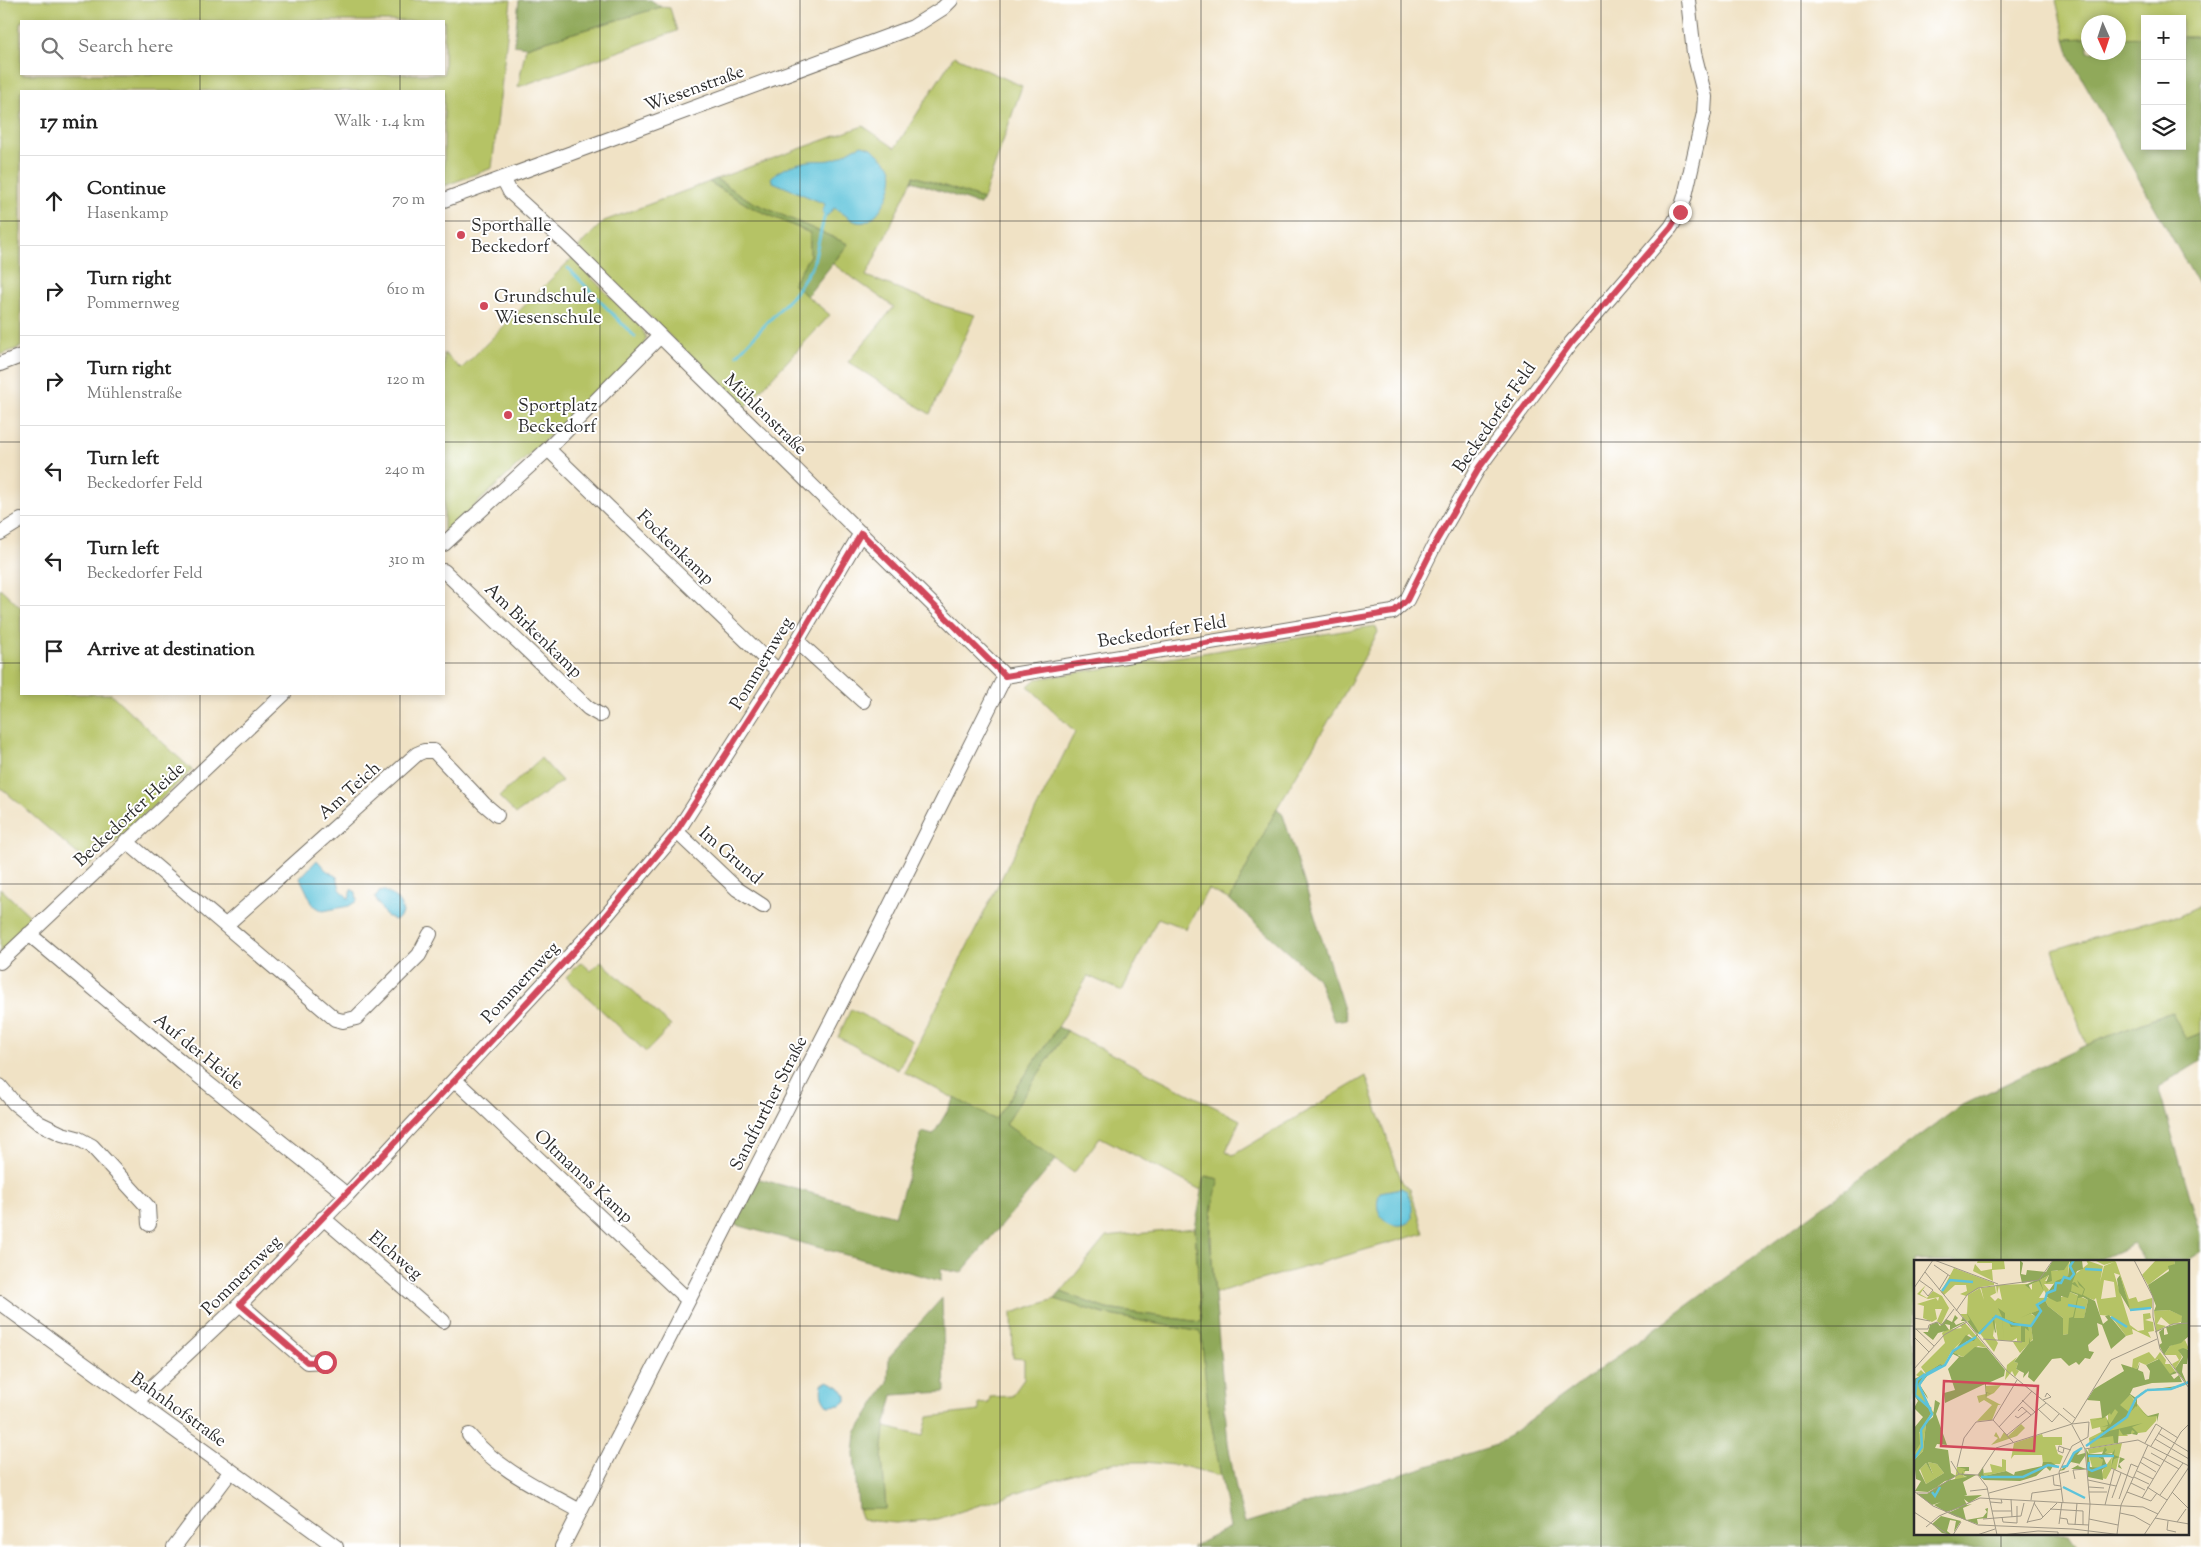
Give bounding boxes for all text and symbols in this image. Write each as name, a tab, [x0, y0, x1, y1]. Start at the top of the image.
north arrow	[2081, 15, 2126, 60]
map controls	[2141, 15, 2186, 150]
button: +	[2141, 15, 2186, 60]
search box	[20, 20, 445, 75]
icon: search	[38, 34, 66, 62]
text: Search here	[78, 34, 173, 61]
street label: Wiesenstraße	[641, 60, 748, 120]
button: −	[2141, 60, 2186, 105]
button: layers	[2141, 105, 2186, 150]
text: 17 min	[40, 108, 98, 138]
text: Walk · 1.4 km	[334, 111, 425, 134]
text: Continue	[87, 176, 166, 203]
icon: ahead	[40, 187, 68, 215]
text: 70 m	[392, 189, 425, 212]
route end	[1669, 201, 1692, 224]
text: Hasenkamp	[87, 203, 168, 226]
place label: Sporthalle Beckedorf	[471, 214, 552, 261]
marker: Sporthalle Beckedorf	[455, 229, 467, 241]
text: Turn right	[87, 266, 171, 293]
icon: right	[40, 277, 68, 305]
text: 610 m	[387, 279, 425, 302]
place label: Grundschule Wiesenschule	[494, 285, 602, 332]
text: Pommernweg	[87, 293, 180, 316]
marker: Grundschule Wiesenschule	[478, 300, 490, 312]
text: Turn right	[87, 356, 171, 383]
street label: Beckedorfer Feld	[1448, 357, 1544, 479]
icon: right	[40, 367, 68, 395]
text: 120 m	[387, 369, 425, 392]
street label: Mühlenstraße	[717, 369, 812, 462]
text: Mühlenstraße	[87, 383, 182, 406]
place label: Sportplatz Beckedorf	[518, 394, 598, 441]
marker: Sportplatz Beckedorf	[502, 409, 514, 421]
text: Turn left	[87, 446, 159, 473]
icon: left	[40, 457, 68, 485]
text: 240 m	[384, 459, 425, 482]
text: Beckedorfer Feld	[87, 473, 203, 496]
street label: Fockenkamp	[630, 505, 719, 592]
text: Turn left	[87, 536, 159, 563]
icon: left	[40, 547, 68, 575]
text: 310 m	[388, 549, 425, 572]
text: Beckedorfer Feld	[87, 563, 203, 586]
street label: Am Birkenkamp	[478, 578, 588, 685]
street label: Beckedorfer Feld	[1096, 610, 1229, 656]
street label: Pommernweg	[725, 612, 801, 715]
icon: arrive	[40, 637, 68, 665]
text: Arrive at destination	[87, 637, 255, 664]
street label: Am Teich	[313, 756, 388, 827]
street label: Beckedorfer Heide	[69, 757, 192, 874]
street label: Im Grund	[692, 821, 767, 892]
street label: Pommernweg	[476, 936, 567, 1030]
street label: Auf der Heide	[147, 1008, 248, 1097]
street label: Sandfurther Straße	[725, 1032, 815, 1176]
street label: Oltmanns Kamp	[527, 1124, 638, 1231]
street label: Elchweg	[362, 1226, 428, 1288]
street label: Pommernweg	[196, 1230, 289, 1322]
inset map	[1914, 1260, 2188, 1534]
route start	[314, 1351, 337, 1374]
street label: Bahnhofstraße	[124, 1367, 231, 1454]

